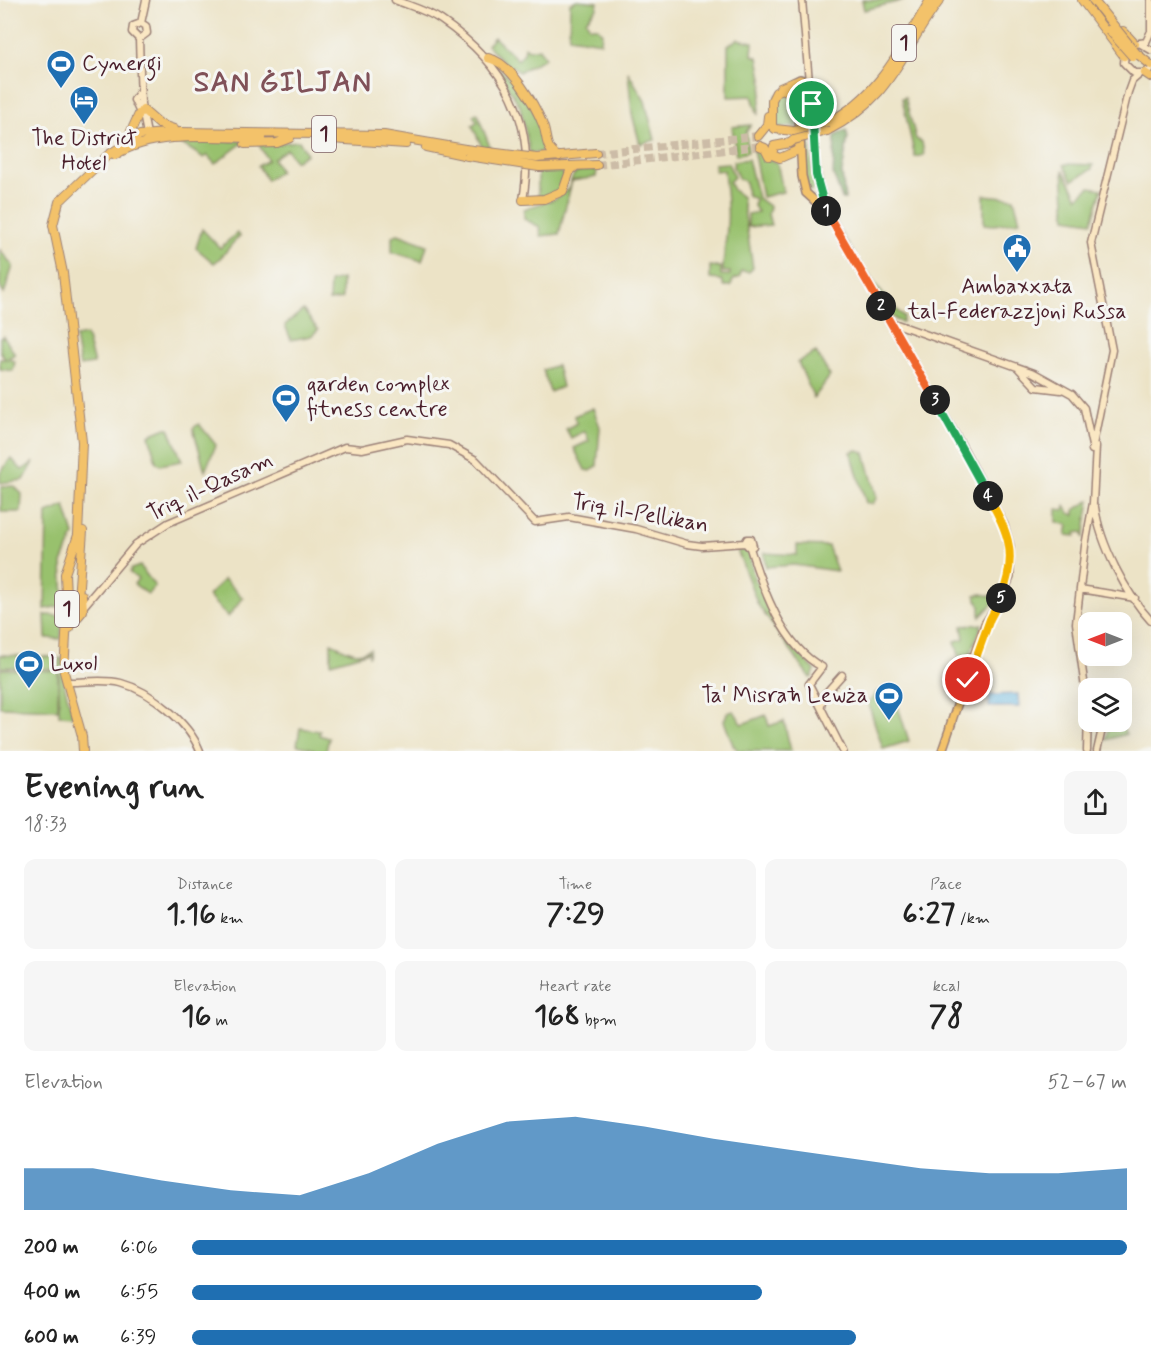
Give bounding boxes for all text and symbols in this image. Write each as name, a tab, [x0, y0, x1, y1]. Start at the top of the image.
road number: 1	[892, 25, 916, 61]
sports icon: Cynergi	[45, 48, 77, 90]
place label: Cynergi	[82, 50, 162, 81]
district label: SAN ĠILJAN	[194, 65, 372, 102]
pin	[786, 78, 837, 129]
hotel icon: The District Hotel	[68, 84, 100, 126]
icon: arrive	[795, 87, 828, 120]
road number: 1	[312, 116, 336, 152]
place label: The District Hotel	[31, 125, 137, 178]
pin: 1	[811, 196, 841, 226]
text: 1	[822, 200, 830, 221]
public building icon: Ambaxxata tal-Federazzjoni Russa	[1001, 232, 1033, 274]
place label: Ambaxxata tal-Federazzjoni Russa	[907, 273, 1126, 326]
pin: 2	[866, 291, 896, 321]
text: 2	[877, 295, 885, 316]
place label: garden complex fitness centre	[307, 371, 450, 424]
sports icon: garden complex fitness centre	[270, 382, 302, 424]
pin: 3	[920, 385, 950, 415]
text: 3	[931, 389, 939, 410]
street label: Triq il-Qasam	[143, 446, 277, 528]
pin: 4	[973, 481, 1003, 511]
text: 4	[983, 485, 993, 506]
street label: Triq il-Pellikan	[569, 488, 711, 540]
pin: 5	[986, 583, 1016, 613]
text: 5	[996, 587, 1006, 608]
road number: 1	[55, 591, 79, 627]
north arrow	[1078, 612, 1132, 666]
map controls	[1078, 612, 1132, 732]
sports icon: Luxol	[13, 648, 45, 690]
place label: Luxol	[50, 650, 97, 678]
pin	[942, 654, 993, 705]
icon: check	[951, 663, 984, 696]
button: layers	[1078, 678, 1132, 732]
sports icon: Ta' Misraħ Lewża	[873, 680, 905, 722]
place label: Ta' Misraħ Lewża	[701, 682, 868, 710]
text: Evening run	[24, 766, 204, 810]
button: share	[1064, 771, 1127, 834]
text: 18:33	[24, 811, 67, 838]
text: Distance	[177, 874, 233, 895]
text: Time	[559, 874, 592, 895]
text: Pace	[930, 874, 962, 895]
text: 1.16	[166, 895, 216, 934]
text: 7:29	[546, 895, 605, 934]
text: 6:27	[902, 895, 955, 934]
text: km	[216, 908, 243, 929]
text: /km	[955, 908, 990, 929]
text: Elevation	[173, 976, 236, 997]
text: Heart rate	[540, 976, 611, 997]
text: kcal	[933, 976, 960, 997]
text: 16	[181, 997, 211, 1036]
text: 168	[534, 997, 580, 1036]
text: 78	[929, 997, 963, 1036]
text: m	[211, 1010, 228, 1031]
text: bpm	[580, 1010, 617, 1031]
text: Elevation	[24, 1069, 103, 1096]
text: 52–67 m	[1047, 1069, 1127, 1096]
text: 200 m	[24, 1234, 79, 1261]
text: 6:06	[120, 1234, 158, 1261]
text: 400 m	[24, 1279, 80, 1306]
text: 6:55	[120, 1279, 158, 1306]
text: 600 m	[24, 1324, 79, 1351]
text: 6:39	[120, 1324, 157, 1351]

